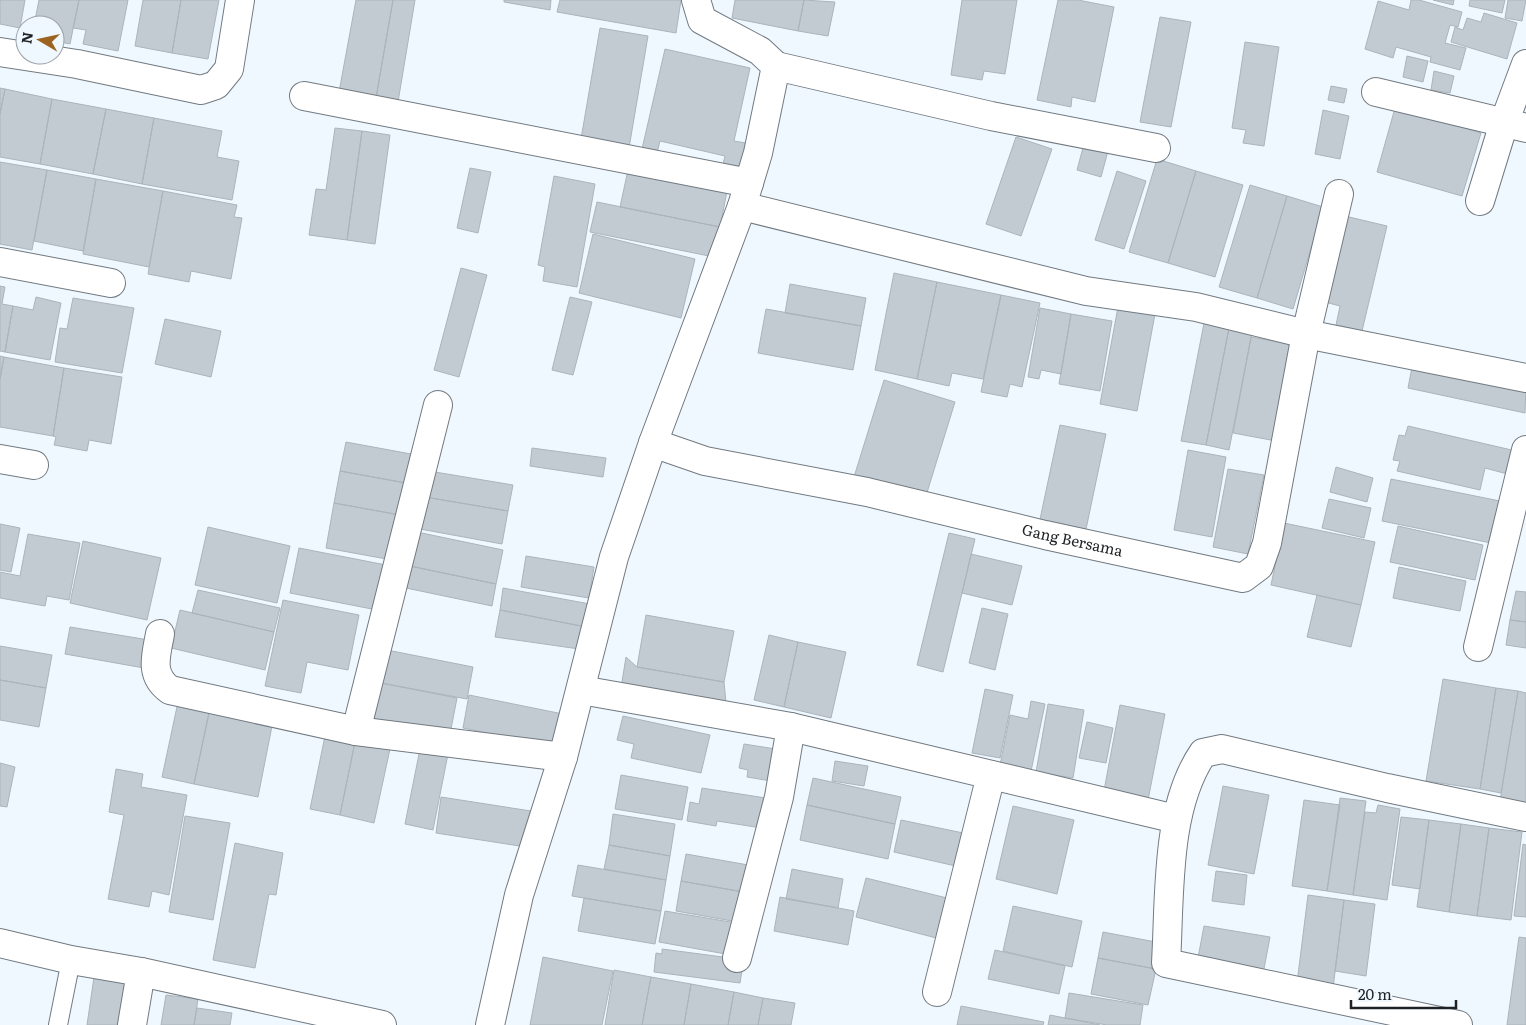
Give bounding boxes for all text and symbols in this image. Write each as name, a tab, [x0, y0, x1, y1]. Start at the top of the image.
north arrow	[15, 15, 65, 65]
text: N	[15, 30, 37, 45]
street label: Gang Bersama	[1020, 517, 1126, 562]
scale bar	[1351, 978, 1456, 1010]
text: 20 m	[1358, 982, 1392, 1005]

